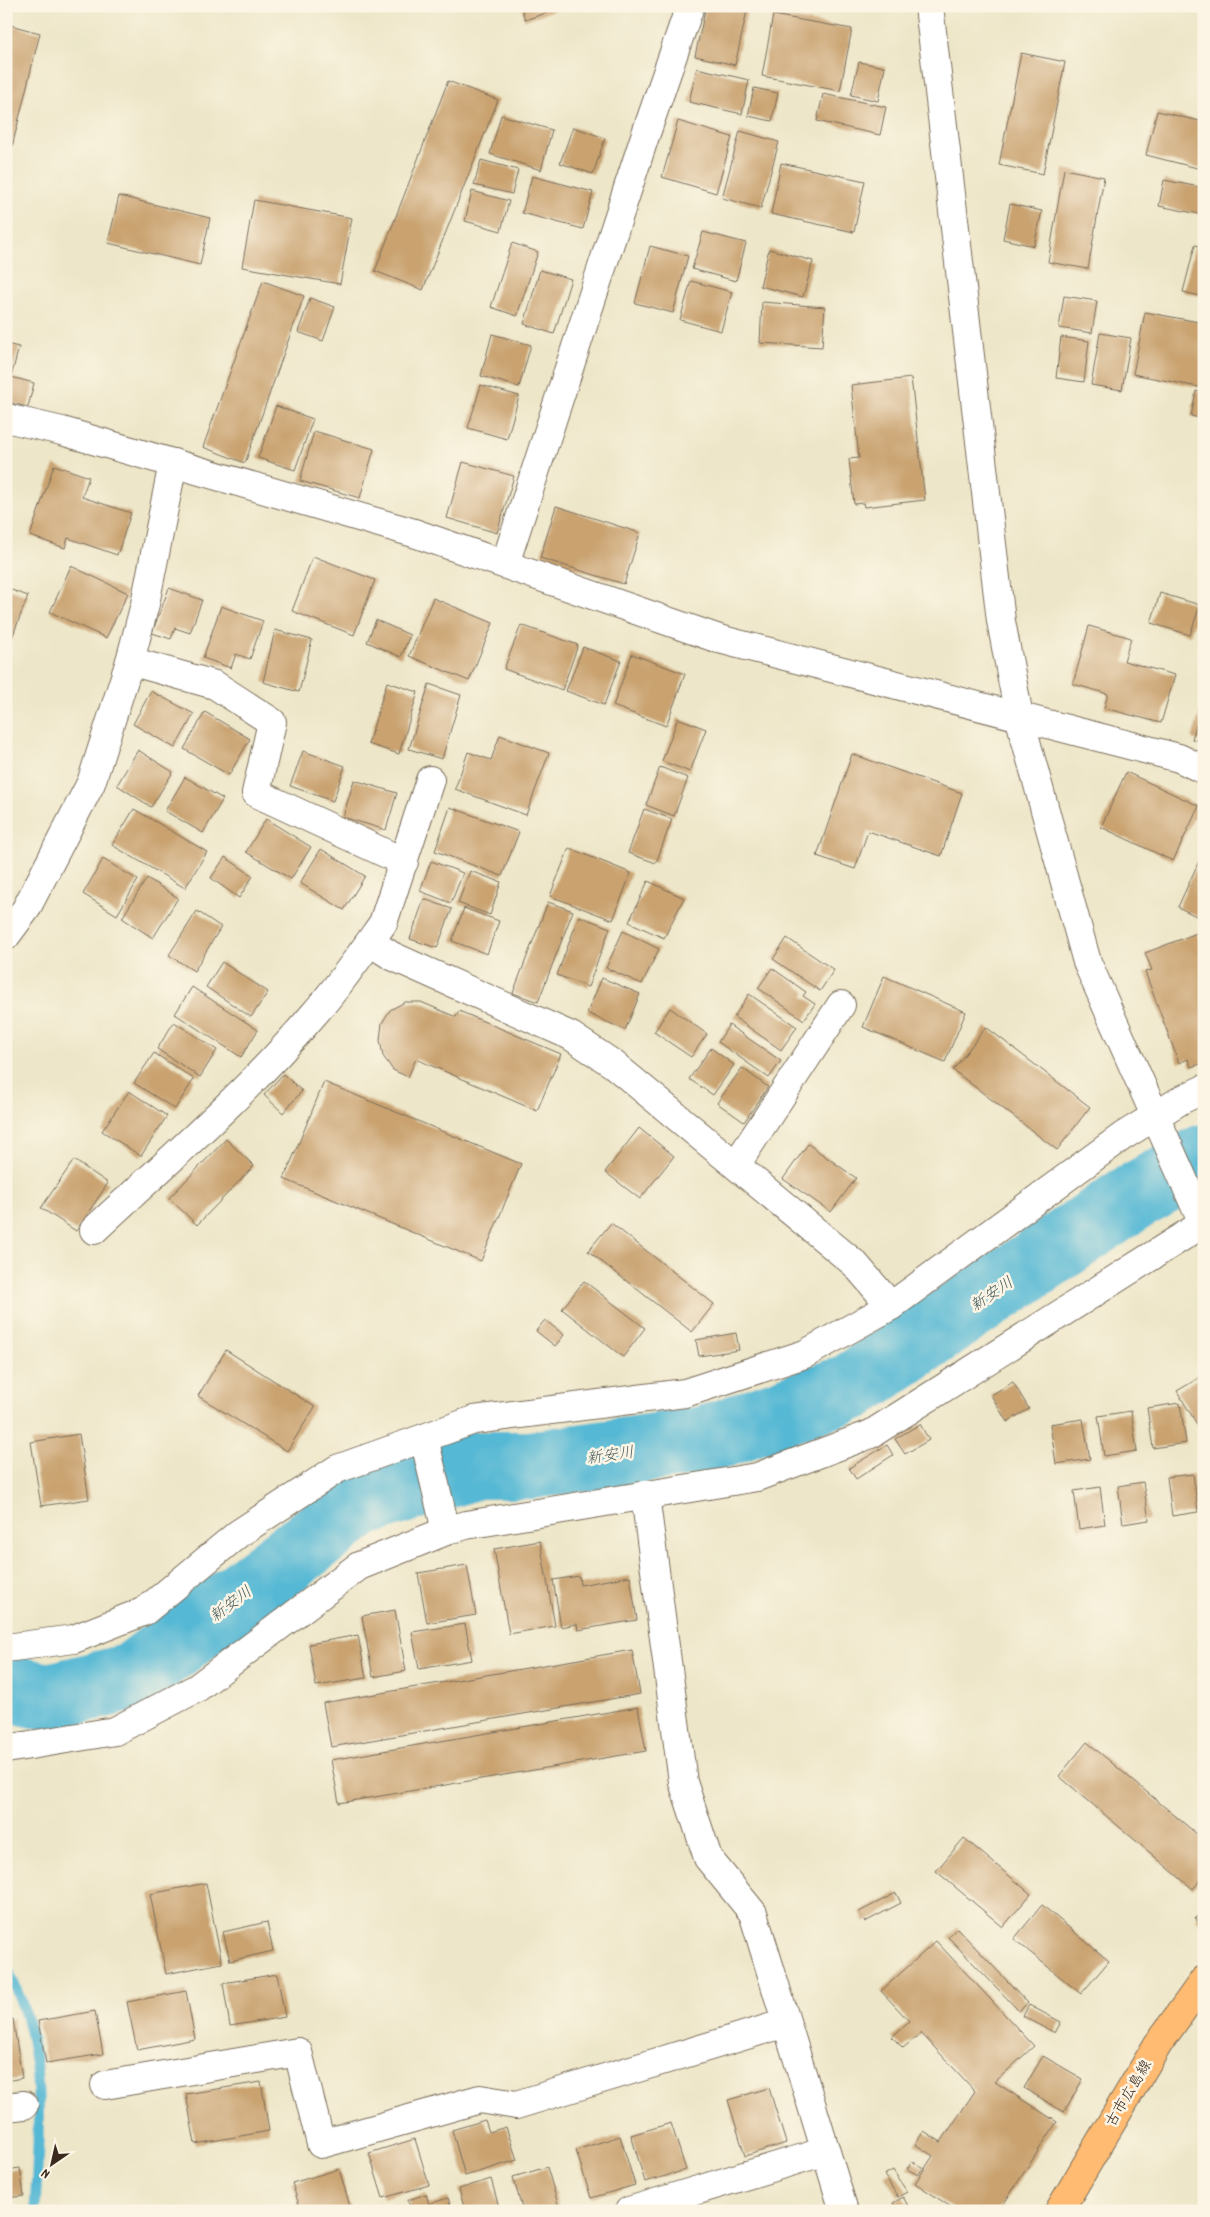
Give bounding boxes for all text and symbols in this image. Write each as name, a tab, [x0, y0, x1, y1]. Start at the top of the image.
water label: 新安川	[966, 1272, 1019, 1318]
water label: 新安川	[585, 1442, 636, 1471]
water label: 新安川	[205, 1581, 258, 1629]
street label: 古市広島線	[1101, 2056, 1158, 2132]
north arrow	[28, 2140, 78, 2190]
text: N	[37, 2163, 54, 2183]

